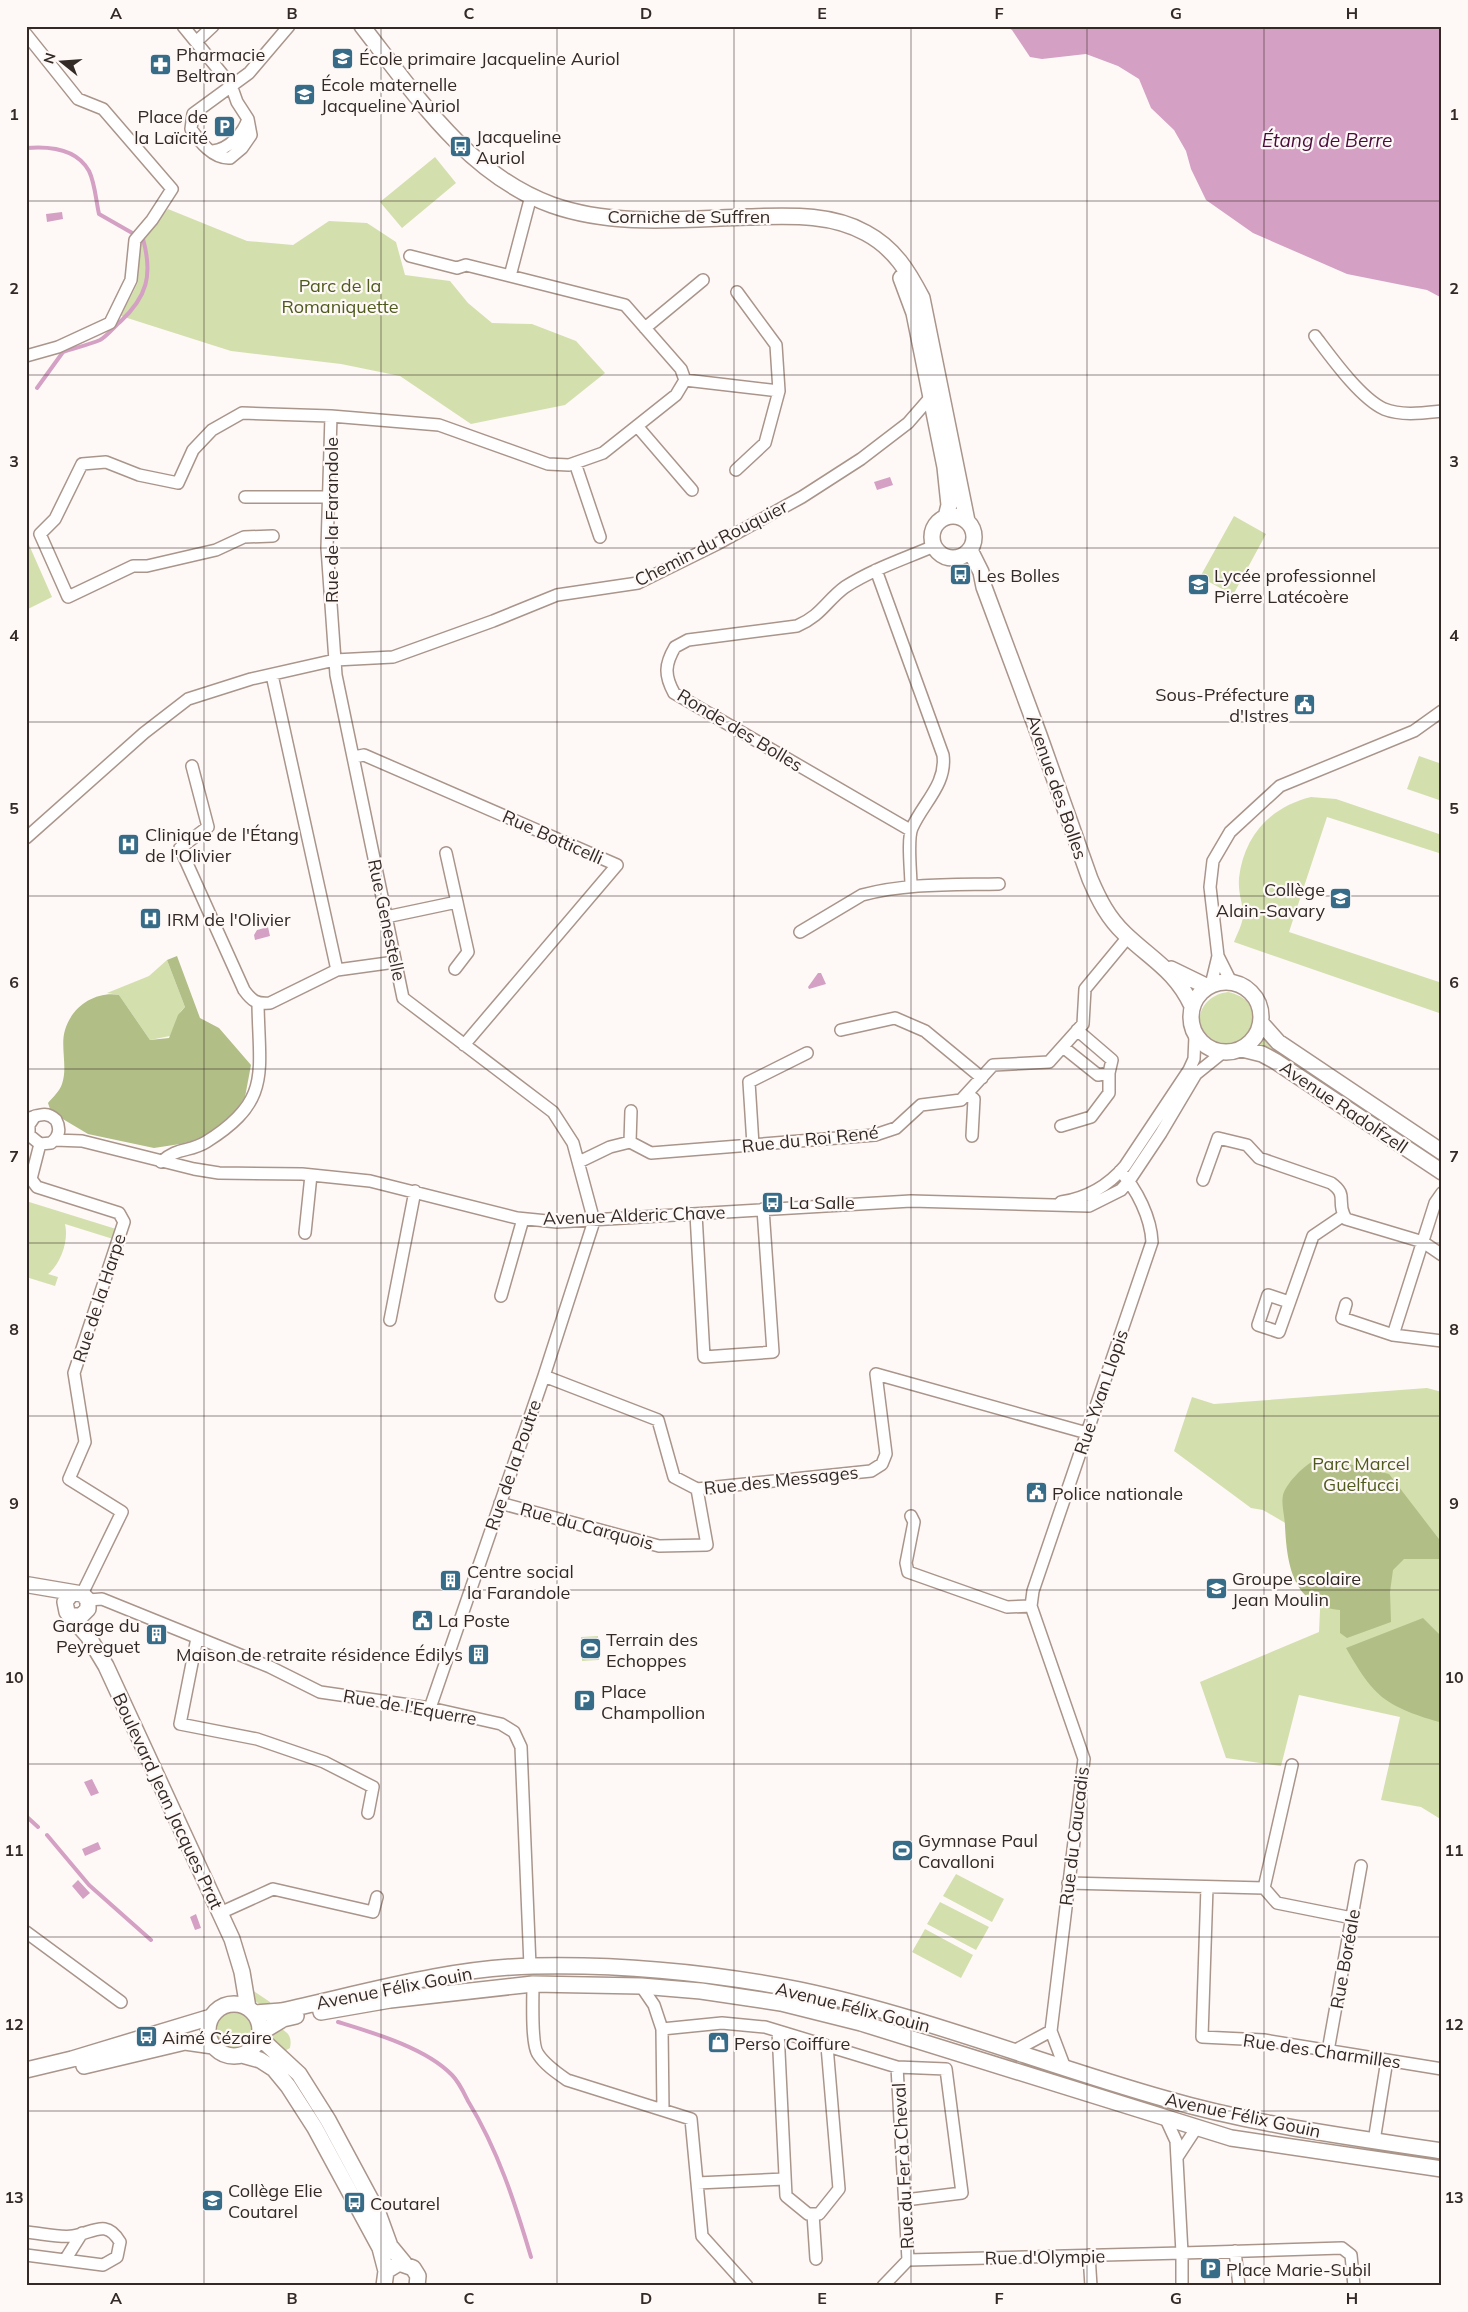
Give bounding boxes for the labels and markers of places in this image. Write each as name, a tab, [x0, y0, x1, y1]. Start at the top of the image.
place label: Pharmacie Beltran	[176, 43, 265, 87]
school or university icon: École primaire Jacqueline Auriol	[331, 46, 355, 70]
place label: École primaire Jacqueline Auriol	[359, 47, 620, 70]
pharmacy icon: Pharmacie Beltran	[148, 52, 172, 76]
place label: École maternelle Jacqueline Auriol	[321, 73, 460, 117]
school or university icon: École maternelle Jacqueline Auriol	[293, 82, 317, 106]
place label: Place de la Laïcité	[134, 105, 208, 149]
parking icon: Place de la Laïcité	[212, 114, 236, 138]
place label: Jacqueline Auriol	[476, 125, 561, 169]
bus stop icon: Jacqueline Auriol	[448, 134, 472, 158]
bus stop icon: Les Bolles	[949, 563, 973, 587]
place label: Les Bolles	[977, 564, 1060, 587]
place label: Lycée professionnel Pierre Latécoère	[1214, 564, 1376, 608]
school or university icon: Lycée professionnel Pierre Latécoère	[1186, 573, 1210, 597]
place label: Sous-Préfecture d'Istres	[1155, 683, 1289, 727]
public building icon: Sous-Préfecture d'Istres	[1293, 692, 1317, 716]
place label: Clinique de l'Étang de l'Olivier	[145, 823, 299, 867]
hospital icon: Clinique de l'Étang de l'Olivier	[117, 832, 141, 856]
place label: Collège Alain-Savary	[1216, 878, 1325, 922]
school or university icon: Collège Alain-Savary	[1329, 887, 1353, 911]
hospital icon: IRM de l'Olivier	[139, 907, 163, 931]
place label: IRM de l'Olivier	[167, 908, 291, 931]
bus stop icon: La Salle	[761, 1190, 785, 1214]
place label: La Salle	[789, 1191, 855, 1214]
public building icon: Police nationale	[1024, 1481, 1048, 1505]
place label: Police nationale	[1052, 1482, 1183, 1505]
place label: Centre social la Farandole	[467, 1560, 574, 1604]
place label: Groupe scolaire Jean Moulin	[1232, 1567, 1361, 1611]
building icon: Centre social la Farandole	[439, 1569, 463, 1593]
school or university icon: Groupe scolaire Jean Moulin	[1204, 1576, 1228, 1600]
public building icon: La Poste	[410, 1608, 434, 1632]
place label: La Poste	[438, 1609, 510, 1632]
place label: Garage du Peyreguet	[52, 1614, 140, 1658]
building icon: Garage du Peyreguet	[144, 1623, 168, 1647]
place label: Terrain des Echoppes	[606, 1628, 698, 1672]
sports icon: Terrain des Echoppes	[578, 1637, 602, 1661]
building icon: Maison de retraite résidence Édilys	[467, 1642, 491, 1666]
place label: Maison de retraite résidence Édilys	[176, 1643, 463, 1666]
place label: Place Champollion	[601, 1680, 705, 1724]
parking icon: Place Champollion	[573, 1689, 597, 1713]
place label: Gymnase Paul Cavalloni	[918, 1829, 1038, 1873]
sports icon: Gymnase Paul Cavalloni	[890, 1838, 914, 1862]
bus stop icon: Aimé Cézaire	[134, 2025, 158, 2049]
place label: Aimé Cézaire	[162, 2026, 272, 2049]
shop icon: Perso Coiffure	[706, 2031, 730, 2055]
place label: Perso Coiffure	[734, 2032, 850, 2055]
place label: Collège Elie Coutarel	[228, 2179, 323, 2223]
school or university icon: Collège Elie Coutarel	[200, 2188, 224, 2212]
bus stop icon: Coutarel	[342, 2191, 366, 2215]
place label: Coutarel	[370, 2192, 440, 2215]
parking icon: Place Marie-Subil	[1198, 2257, 1222, 2281]
place label: Place Marie-Subil	[1226, 2258, 1371, 2281]

